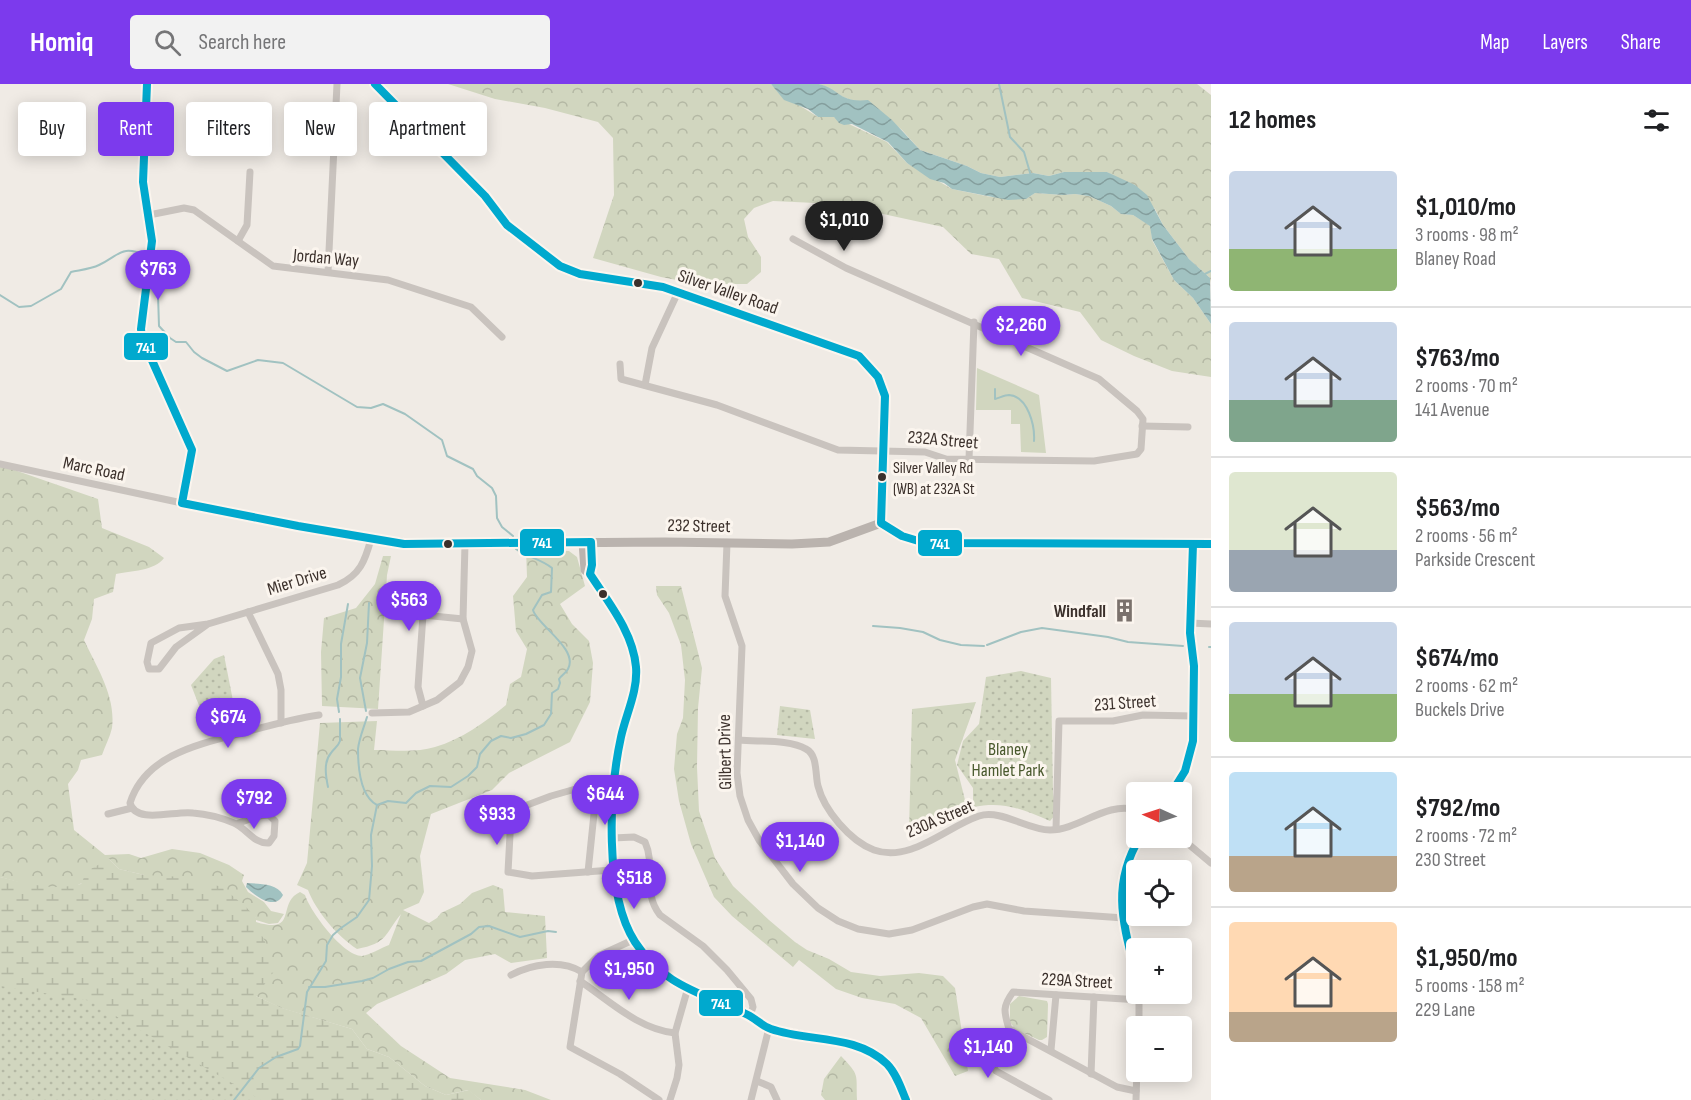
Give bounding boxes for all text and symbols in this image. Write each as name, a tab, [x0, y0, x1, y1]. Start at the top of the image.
search box	[130, 15, 550, 69]
text: Homiq	[30, 26, 94, 59]
icon: search	[151, 26, 184, 59]
text: Search here	[199, 29, 286, 56]
text: Map	[1480, 30, 1509, 55]
text: Layers	[1542, 30, 1588, 55]
text: Share	[1621, 30, 1661, 55]
chip: Buy	[18, 102, 86, 156]
chip: Rent	[98, 102, 174, 156]
chip: Filters	[186, 102, 272, 156]
chip: New	[284, 102, 357, 156]
chip: Apartment	[369, 102, 487, 156]
icon: filters	[1640, 104, 1673, 137]
text: 12 homes	[1229, 105, 1316, 136]
text: $1,010/mo	[1415, 192, 1516, 223]
icon: home	[1277, 195, 1349, 267]
pin: $1,010	[795, 201, 893, 252]
text: $1,010	[819, 208, 869, 232]
text: 3 rooms · 98 m²	[1415, 223, 1519, 247]
street label: Jordan Way	[291, 245, 360, 271]
text: Blaney Road	[1415, 247, 1496, 271]
pin: $763	[122, 250, 194, 301]
text: $763	[139, 257, 177, 281]
street label: Silver Valley Road	[675, 265, 781, 319]
unlabelled marker	[632, 277, 644, 289]
pin: $2,260	[972, 306, 1070, 357]
text: $2,260	[995, 313, 1047, 337]
line badge: 741	[123, 332, 169, 361]
text: 741	[136, 339, 157, 358]
text: $763/mo	[1415, 343, 1500, 374]
icon: home	[1277, 346, 1349, 418]
text: 2 rooms · 70 m²	[1415, 374, 1518, 398]
text: 141 Avenue	[1415, 398, 1490, 422]
street label: 232A Street	[907, 426, 980, 454]
street label: Marc Road	[61, 452, 127, 486]
place label: Silver Valley Rd (WB) at 232A St	[893, 459, 975, 499]
marker: Silver Valley Rd (WB) at 232A St	[876, 471, 888, 483]
text: $563/mo	[1415, 493, 1500, 524]
icon: home	[1277, 496, 1349, 568]
street label: 232 Street	[667, 515, 731, 537]
text: 2 rooms · 56 m²	[1415, 524, 1518, 548]
line badge: 741	[519, 528, 565, 557]
line badge: 741	[917, 529, 963, 557]
text: 741	[532, 534, 553, 553]
text: 741	[930, 535, 951, 554]
unlabelled marker	[442, 538, 454, 550]
text: Parkside Crescent	[1415, 548, 1535, 572]
street label: Mier Drive	[265, 562, 329, 600]
pin: $563	[373, 581, 445, 632]
text: $563	[390, 588, 428, 612]
unlabelled marker	[597, 588, 609, 600]
building icon: Windfall	[1111, 598, 1137, 624]
place label: Windfall	[1054, 601, 1106, 622]
text: $674/mo	[1415, 643, 1499, 674]
icon: home	[1277, 646, 1349, 718]
text: 2 rooms · 62 m²	[1415, 674, 1518, 698]
street label: 231 Street	[1093, 690, 1157, 716]
pin: $674	[192, 698, 264, 749]
text: Buckels Drive	[1415, 698, 1505, 722]
text: $674	[210, 705, 246, 729]
street label: Gilbert Drive	[714, 714, 736, 790]
park label: Blaney Hamlet Park	[972, 739, 1045, 781]
pin: $644	[569, 775, 641, 826]
pin: $792	[218, 779, 290, 830]
text: $644	[586, 782, 624, 806]
north arrow	[1126, 782, 1192, 848]
map controls	[1126, 782, 1192, 1082]
text: $792	[235, 786, 273, 810]
text: $792/mo	[1415, 793, 1500, 824]
pin: $933	[461, 795, 533, 846]
street label: 230A Street	[903, 795, 977, 843]
icon: home	[1277, 796, 1349, 868]
text: $933	[478, 802, 516, 826]
pin: $1,140	[751, 822, 849, 873]
text: 2 rooms · 72 m²	[1415, 824, 1517, 848]
text: $1,140	[775, 829, 825, 853]
text: 230 Street	[1415, 848, 1486, 872]
pin: $518	[598, 859, 670, 910]
button: locate	[1126, 860, 1192, 926]
text: $518	[616, 866, 652, 890]
button: +	[1126, 938, 1192, 1004]
text: $1,950/mo	[1415, 943, 1518, 974]
icon: home	[1277, 946, 1349, 1018]
pin: $1,950	[580, 950, 678, 1001]
text: $1,950	[604, 957, 654, 981]
street label: 229A Street	[1041, 969, 1114, 993]
text: 5 rooms · 158 m²	[1415, 974, 1525, 998]
line badge: 741	[698, 989, 744, 1017]
text: 741	[711, 995, 732, 1014]
text: 229 Lane	[1415, 998, 1475, 1022]
button: −	[1126, 1016, 1192, 1082]
pin: $1,140	[939, 1028, 1037, 1079]
text: $1,140	[963, 1035, 1013, 1059]

